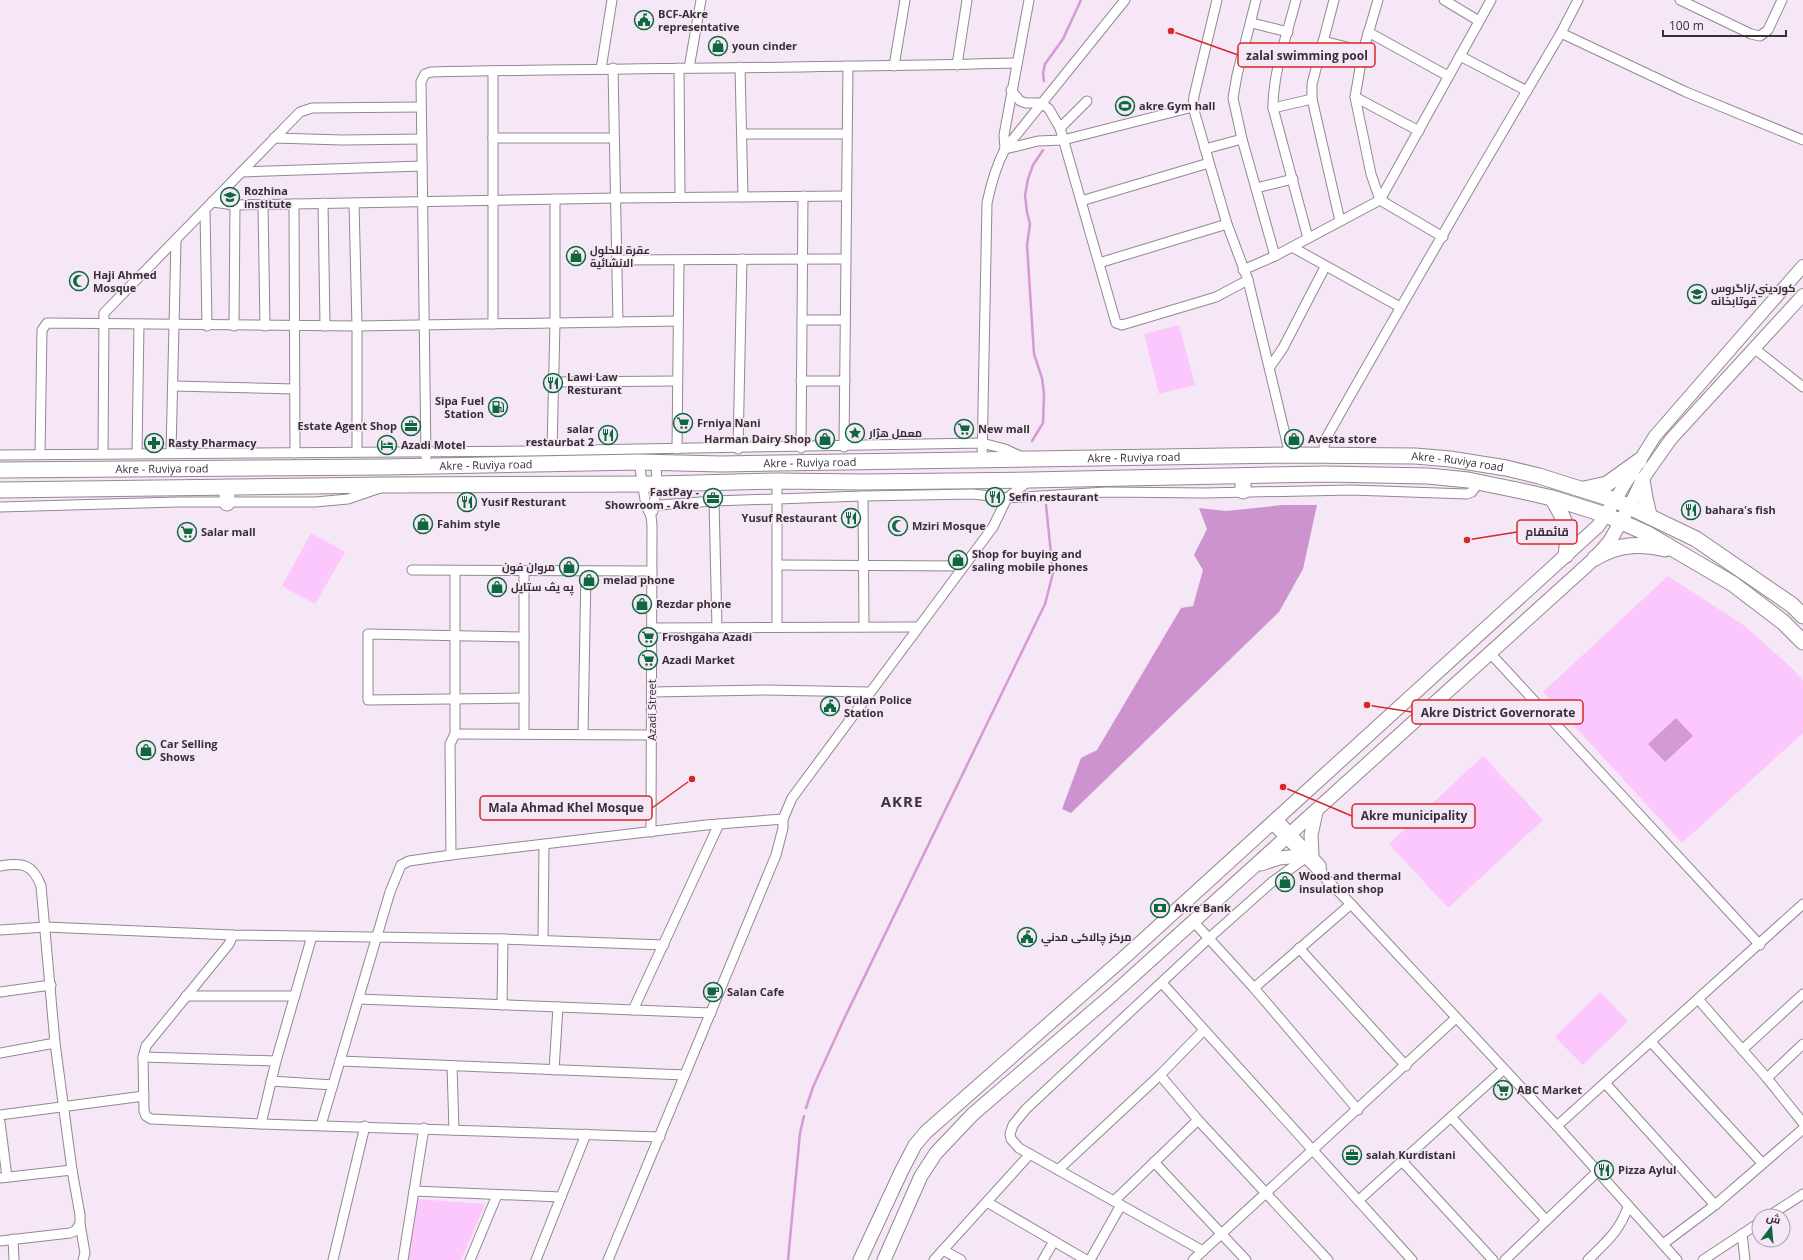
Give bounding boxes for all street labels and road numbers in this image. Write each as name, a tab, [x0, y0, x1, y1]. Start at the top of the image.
street label: Akre - Ruviya road	[1411, 448, 1505, 475]
street label: Akre - Ruviya road	[1087, 449, 1180, 465]
street label: Akre - Ruviya road	[763, 454, 857, 470]
street label: Akre - Ruviya road	[439, 456, 533, 473]
street label: Akre - Ruviya road	[115, 460, 209, 476]
street label: Azadi Street	[644, 679, 659, 741]

